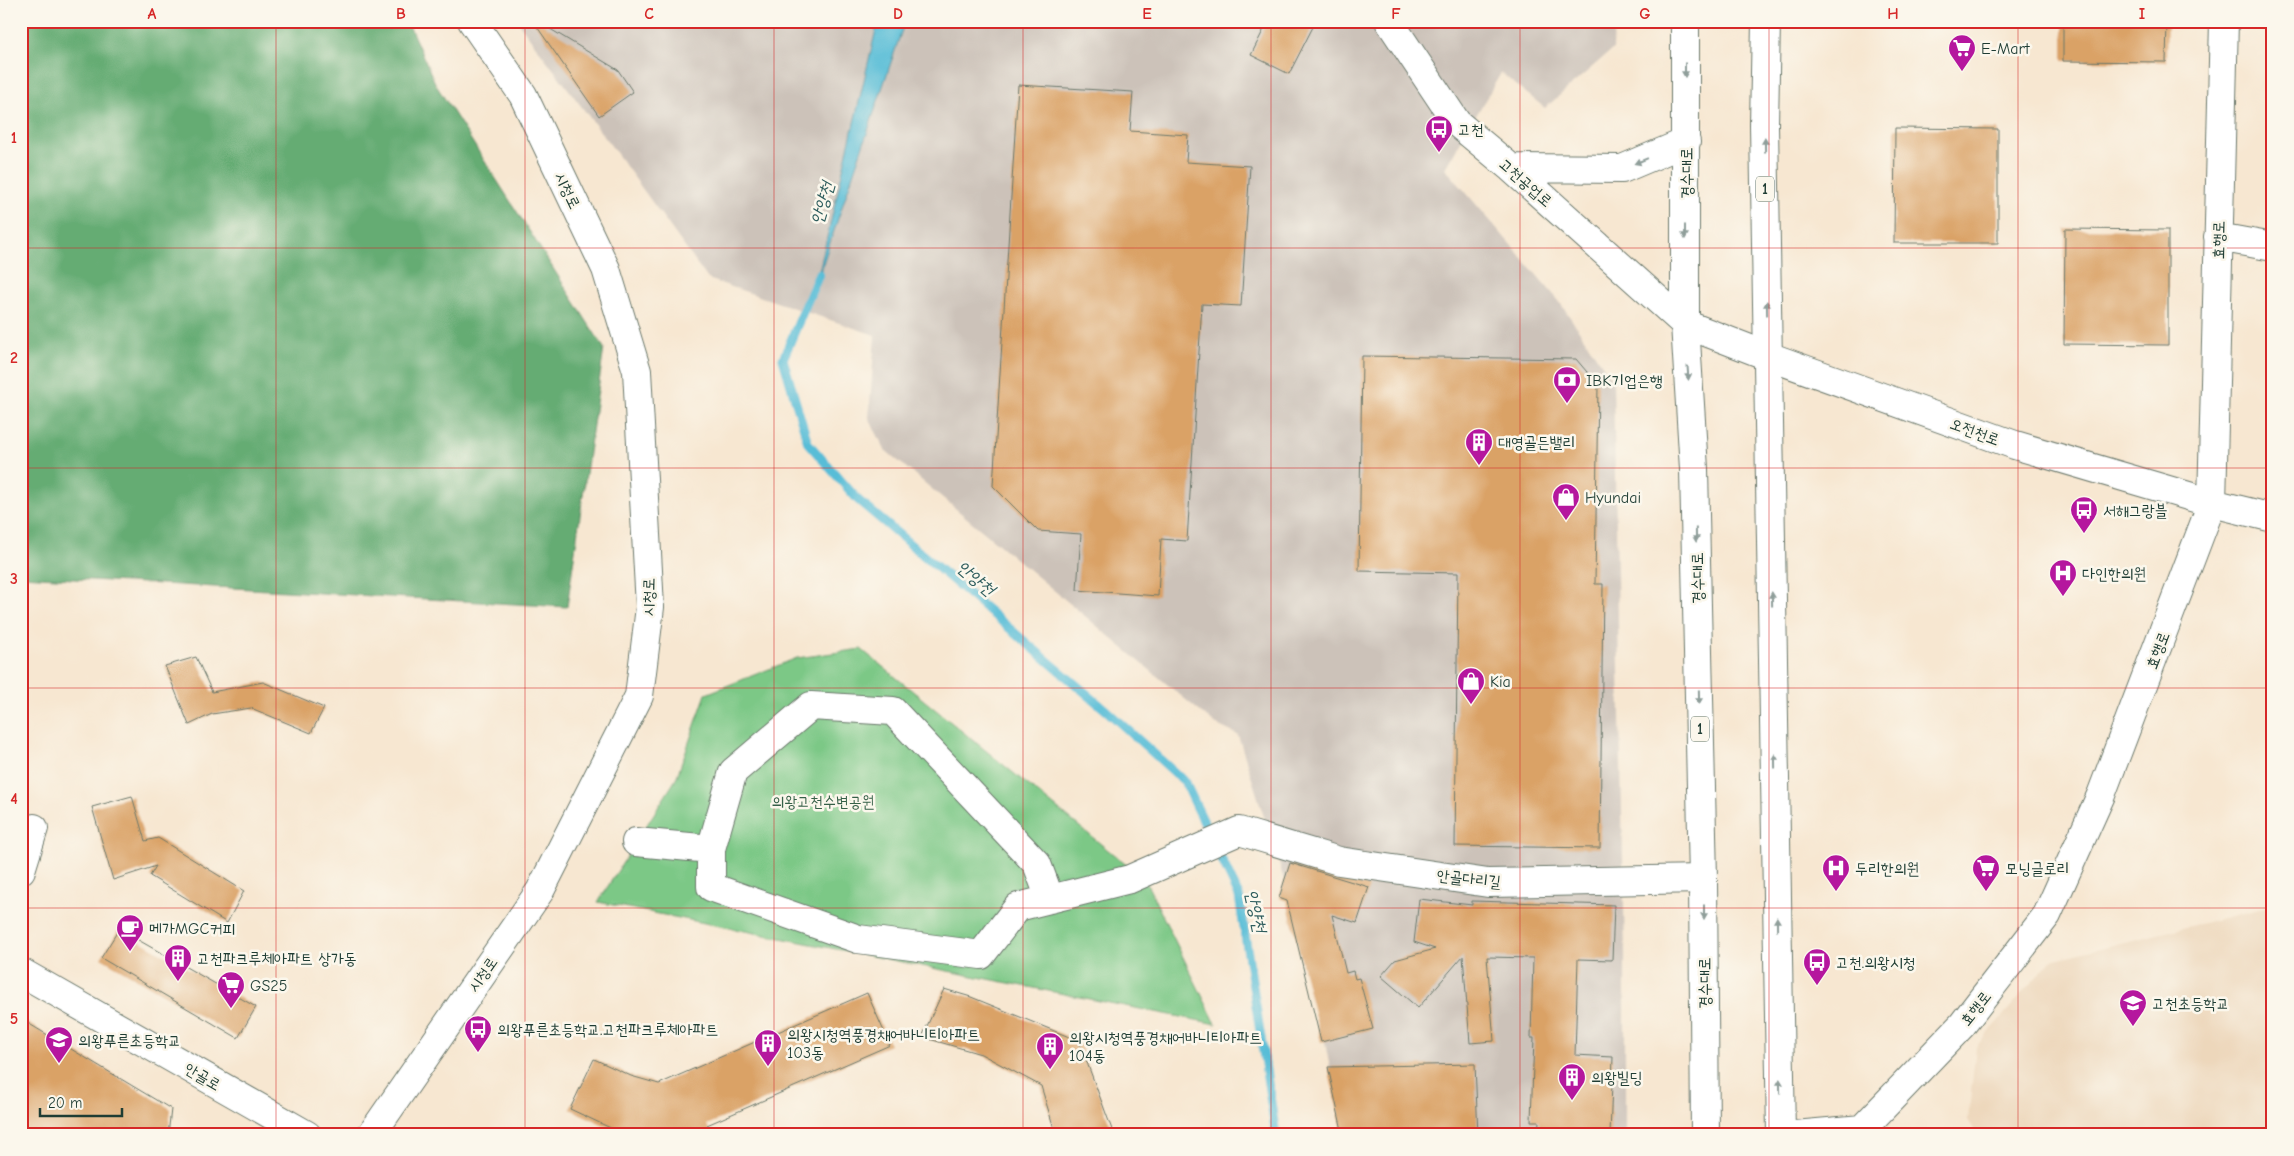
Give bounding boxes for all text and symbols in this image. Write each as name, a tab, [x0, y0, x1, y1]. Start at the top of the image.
text: A	[148, 5, 157, 23]
text: B	[396, 5, 406, 23]
text: C	[644, 5, 654, 23]
text: D	[893, 5, 903, 23]
text: E	[1142, 5, 1152, 23]
text: F	[1391, 5, 1401, 23]
text: G	[1639, 5, 1651, 23]
text: H	[1887, 5, 1899, 23]
text: I	[2139, 5, 2145, 23]
supermarket icon: E-Mart	[1947, 33, 1977, 72]
place label: E-Mart	[1981, 40, 2030, 58]
one-way arrow	[1681, 62, 1689, 78]
bus stop icon: 고천	[1424, 114, 1454, 153]
place label: 고천	[1458, 121, 1484, 139]
text: 1	[11, 129, 17, 147]
one-way arrow	[1761, 137, 1769, 153]
street label: 경수대로	[1678, 147, 1696, 199]
street label: 고천공업로	[1495, 155, 1556, 211]
one-way arrow	[1633, 157, 1648, 165]
street label: 시청로	[551, 169, 584, 212]
road number: 1	[1756, 176, 1774, 202]
water label: 안양천	[806, 178, 839, 227]
street label: 효행로	[2210, 221, 2228, 259]
one-way arrow	[1681, 225, 1689, 241]
one-way arrow	[1763, 299, 1771, 315]
text: 2	[10, 349, 18, 367]
bank icon: IBK기업은행	[1552, 365, 1582, 404]
one-way arrow	[1684, 365, 1692, 381]
place label: IBK기업은행	[1586, 372, 1663, 390]
street label: 오전천로	[1947, 415, 2002, 449]
building icon: 대영골든밸리	[1464, 427, 1494, 466]
place label: 대영골든밸리	[1498, 434, 1575, 452]
shop icon: Hyundai	[1551, 482, 1581, 521]
place label: Hyundai	[1585, 489, 1641, 507]
bus stop icon: 서해그랑블	[2069, 495, 2099, 534]
place label: 서해그랑블	[2103, 502, 2168, 520]
one-way arrow	[1692, 527, 1700, 543]
street label: 경수대로	[1689, 552, 1707, 604]
water label: 안양천	[952, 556, 1000, 601]
hospital icon: 다인한의원	[2048, 558, 2078, 597]
place label: 다인한의원	[2082, 565, 2146, 583]
text: 3	[10, 570, 18, 588]
street label: 시청로	[640, 578, 658, 616]
one-way arrow	[1768, 590, 1776, 606]
street label: 효행로	[2143, 629, 2173, 672]
shop icon: Kia	[1456, 666, 1486, 705]
place label: Kia	[1490, 673, 1511, 691]
one-way arrow	[1696, 690, 1704, 706]
road number: 1	[1691, 716, 1709, 742]
one-way arrow	[1771, 753, 1779, 769]
text: 4	[10, 790, 18, 808]
park label: 의왕고천수변공원	[772, 793, 875, 811]
hospital icon: 두리한의원	[1821, 853, 1851, 892]
supermarket icon: 모닝글로리	[1971, 853, 2001, 892]
place label: 두리한의원	[1855, 860, 1919, 878]
place label: 모닝글로리	[2005, 860, 2069, 878]
street label: 안골다리길	[1436, 867, 1502, 891]
water label: 안양천	[1241, 888, 1271, 936]
one-way arrow	[1700, 905, 1708, 921]
cafe icon: 메가MGC커피	[115, 913, 145, 952]
one-way arrow	[1773, 915, 1781, 931]
place label: 메가MGC커피	[149, 920, 235, 938]
building icon: 고천파크루체아파트 상가동	[163, 943, 193, 982]
bus stop icon: 고천.의왕시청	[1802, 947, 1832, 986]
place label: 고천파크루체아파트 상가동	[197, 950, 357, 968]
street label: 시청로	[464, 954, 501, 996]
place label: 고천.의왕시청	[1836, 954, 1916, 972]
street label: 경수대로	[1696, 957, 1714, 1009]
supermarket icon: GS25	[216, 970, 246, 1009]
place label: GS25	[250, 977, 287, 995]
street label: 효행로	[1957, 988, 1995, 1029]
school or university icon: 고천초등학교	[2118, 988, 2148, 1027]
place label: 고천초등학교	[2152, 995, 2229, 1013]
text: 5	[10, 1010, 18, 1028]
bus stop icon: 의왕푸른초등학교.고천파크루체아파트	[463, 1014, 493, 1053]
place label: 의왕푸른초등학교.고천파크루체아파트	[497, 1021, 718, 1039]
school or university icon: 의왕푸른초등학교	[44, 1025, 74, 1064]
place label: 의왕시청역풍경채어바니티아파트 103동	[787, 1026, 980, 1062]
building icon: 의왕시청역풍경채어바니티아파트 103동	[753, 1028, 783, 1067]
place label: 의왕시청역풍경채어바니티아파트 104동	[1069, 1029, 1262, 1065]
building icon: 의왕시청역풍경채어바니티아파트 104동	[1035, 1031, 1065, 1070]
place label: 의왕푸른초등학교	[78, 1032, 181, 1050]
street label: 안골로	[181, 1059, 224, 1094]
building icon: 의왕빌딩	[1557, 1062, 1587, 1101]
place label: 의왕빌딩	[1591, 1069, 1643, 1087]
one-way arrow	[1776, 1078, 1784, 1094]
scale bar	[40, 1086, 122, 1118]
text: 20 m	[48, 1094, 82, 1112]

